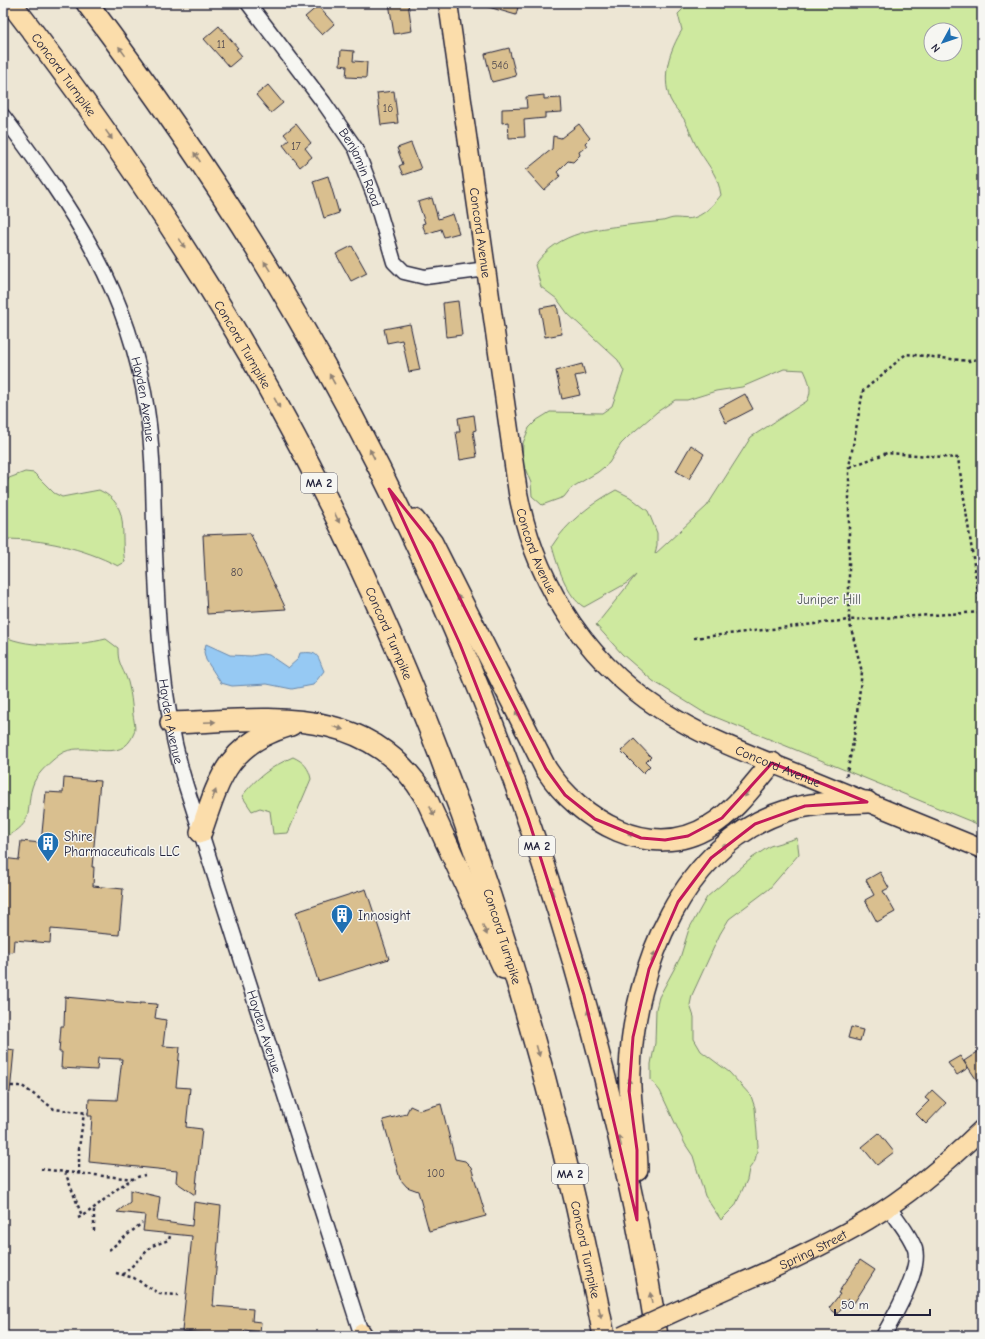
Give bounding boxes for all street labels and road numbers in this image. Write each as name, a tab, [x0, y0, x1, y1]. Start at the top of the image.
street label: Concord Turnpike	[28, 30, 100, 120]
street label: Benjamin Road	[336, 125, 384, 208]
street label: Concord Avenue	[466, 187, 494, 279]
street label: Concord Turnpike	[211, 298, 274, 392]
street label: Hayden Avenue	[128, 355, 158, 443]
road number: MA 2	[301, 473, 337, 493]
street label: Concord Avenue	[513, 507, 560, 597]
street label: Concord Turnpike	[362, 585, 416, 682]
street label: Hayden Avenue	[156, 678, 187, 766]
street label: Concord Avenue	[733, 742, 823, 791]
road number: MA 2	[519, 836, 555, 856]
street label: Concord Turnpike	[480, 887, 525, 987]
street label: Hayden Avenue	[244, 988, 285, 1075]
road number: MA 2	[552, 1164, 588, 1184]
street label: Concord Turnpike	[567, 1199, 603, 1300]
street label: Spring Street	[777, 1226, 850, 1273]

